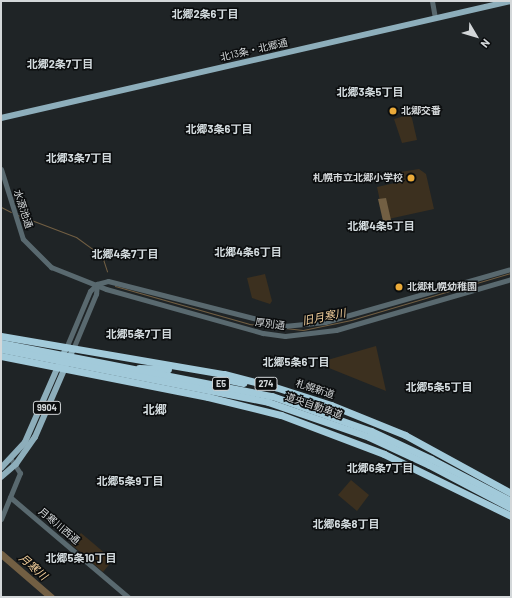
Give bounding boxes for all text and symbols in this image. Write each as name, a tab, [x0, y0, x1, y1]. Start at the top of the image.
district label: 北郷2条6丁目	[171, 7, 239, 21]
north arrow	[456, 16, 496, 56]
street label: 北13条・北郷通	[219, 36, 289, 64]
text: N	[478, 37, 493, 51]
district label: 北郷2条7丁目	[27, 57, 93, 71]
district label: 北郷3条5丁目	[337, 85, 403, 99]
place label: 北郷交番	[401, 105, 441, 117]
marker: 北郷交番	[388, 106, 398, 116]
district label: 北郷3条6丁目	[186, 122, 252, 136]
district label: 北郷3条7丁目	[46, 151, 112, 165]
place label: 札幌市立北郷小学校	[313, 172, 403, 184]
marker: 札幌市立北郷小学校	[406, 173, 416, 183]
street label: 水源池通	[11, 188, 35, 230]
district label: 北郷4条5丁目	[347, 219, 415, 233]
district label: 北郷4条6丁目	[214, 245, 282, 259]
district label: 北郷4条7丁目	[91, 247, 159, 261]
place label: 北郷札幌幼稚園	[407, 281, 477, 293]
marker: 北郷札幌幼稚園	[394, 282, 404, 292]
water label: 旧月寒川	[301, 306, 347, 328]
street label: 厚別通	[254, 316, 286, 332]
district label: 北郷5条7丁目	[106, 327, 172, 341]
district label: 北郷5条6丁目	[263, 355, 329, 369]
road number: E5	[211, 377, 231, 391]
road number: 274	[254, 377, 278, 391]
street label: 札幌新道	[294, 377, 336, 401]
district label: 北郷5条5丁目	[406, 380, 472, 394]
street label: 道央自動車道	[284, 391, 344, 421]
road number: 9904	[32, 401, 62, 415]
district label: 北郷	[143, 403, 167, 417]
district label: 北郷6条7丁目	[347, 461, 413, 475]
district label: 北郷5条9丁目	[97, 474, 163, 488]
street label: 月寒川西通	[36, 505, 82, 547]
district label: 北郷6条8丁目	[313, 517, 379, 531]
water label: 月寒川	[16, 551, 50, 583]
district label: 北郷5条10丁目	[45, 551, 117, 565]

